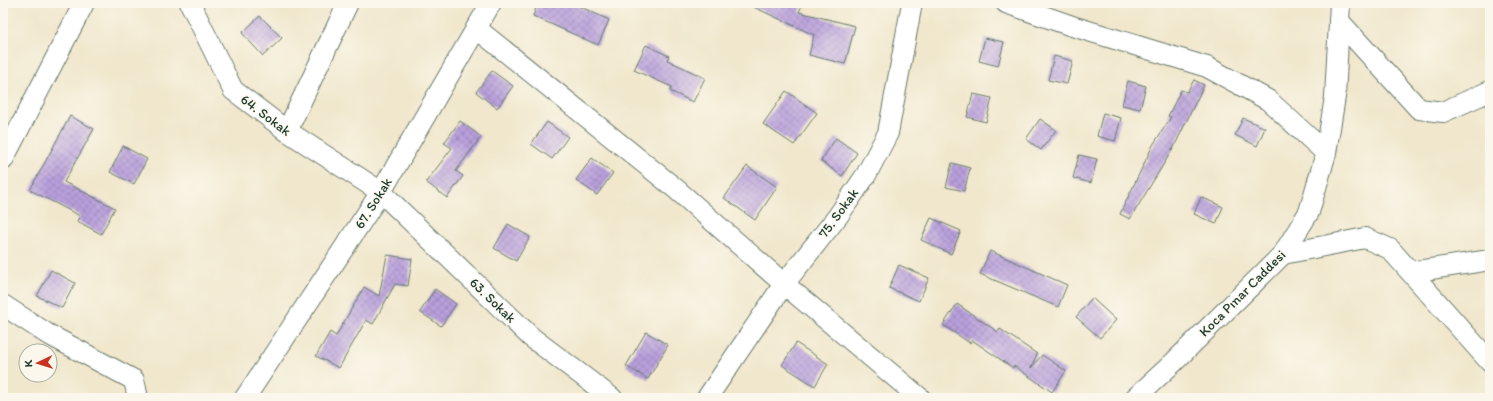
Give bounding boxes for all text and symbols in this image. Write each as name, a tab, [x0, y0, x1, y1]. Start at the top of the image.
street label: 64. Sokak	[237, 91, 294, 140]
street label: 67. Sokak	[351, 174, 396, 232]
street label: 75. Sokak	[815, 185, 862, 241]
street label: Koca Pınar Caddesi	[1195, 246, 1289, 340]
street label: 63. Sokak	[466, 274, 519, 327]
north arrow	[18, 343, 58, 383]
text: K	[22, 359, 35, 368]

